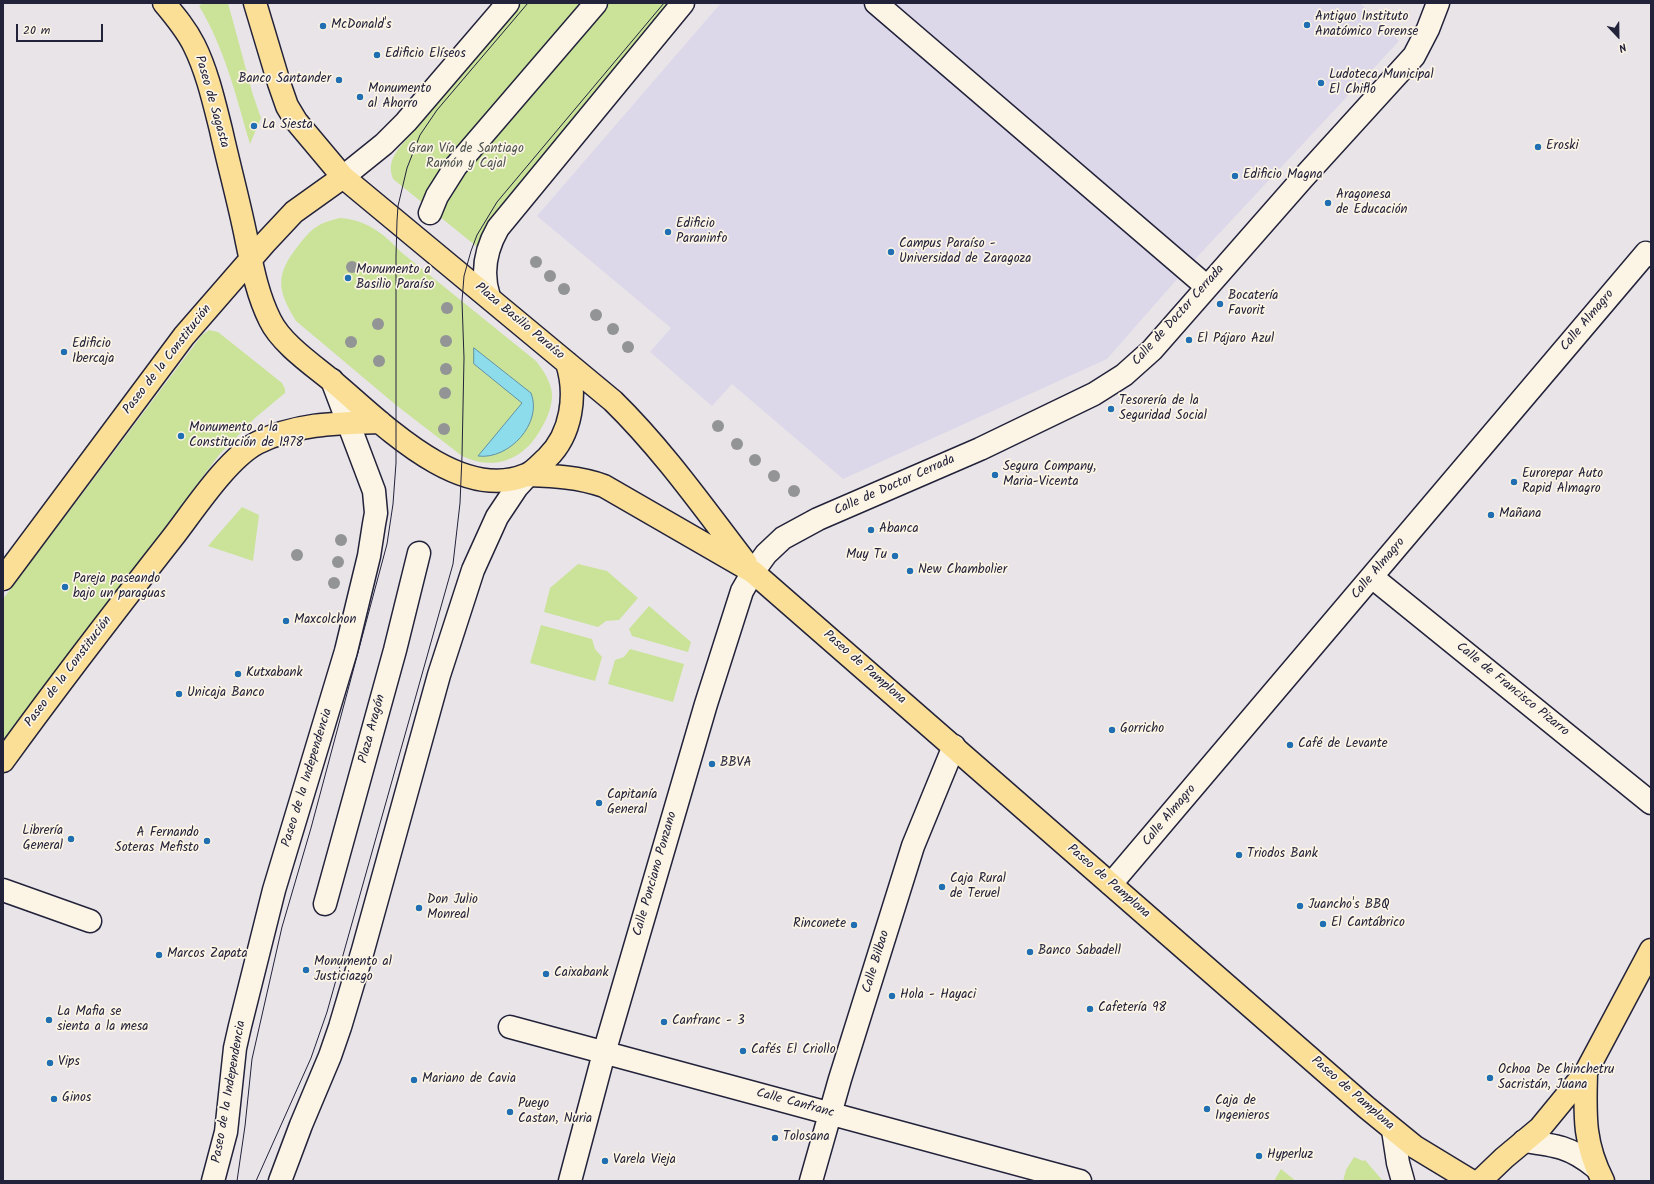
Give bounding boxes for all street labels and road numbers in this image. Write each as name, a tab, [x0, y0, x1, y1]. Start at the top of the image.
street label: Paseo de Sagasta	[190, 54, 232, 150]
street label: Calle de Doctor Cerrada	[1130, 262, 1228, 370]
street label: Plaza Basilio Paraíso	[471, 280, 567, 364]
street label: Calle Almagro	[1558, 287, 1618, 355]
street label: Paseo de la Constitución	[120, 302, 216, 418]
street label: Calle de Doctor Cerrada	[832, 452, 958, 520]
street label: Calle Almagro	[1349, 535, 1409, 603]
street label: Paseo de la Constitución	[22, 613, 116, 731]
street label: Paseo de Pamplona	[819, 628, 909, 708]
street label: Calle de Francisco Pizarro	[1452, 640, 1572, 740]
street label: Plaza Aragón	[356, 693, 390, 765]
street label: Paseo de la Independencia	[279, 707, 337, 849]
street label: Calle Almagro	[1140, 782, 1200, 850]
street label: Calle Ponciano Ponzano	[631, 810, 681, 938]
street label: Paseo de Pamplona	[1063, 842, 1153, 922]
street label: Calle Bilbao	[860, 929, 894, 995]
street label: Paseo de la Independencia	[210, 1020, 250, 1164]
street label: Paseo de Pamplona	[1307, 1054, 1397, 1134]
street label: Calle Canfranc	[754, 1086, 836, 1122]

